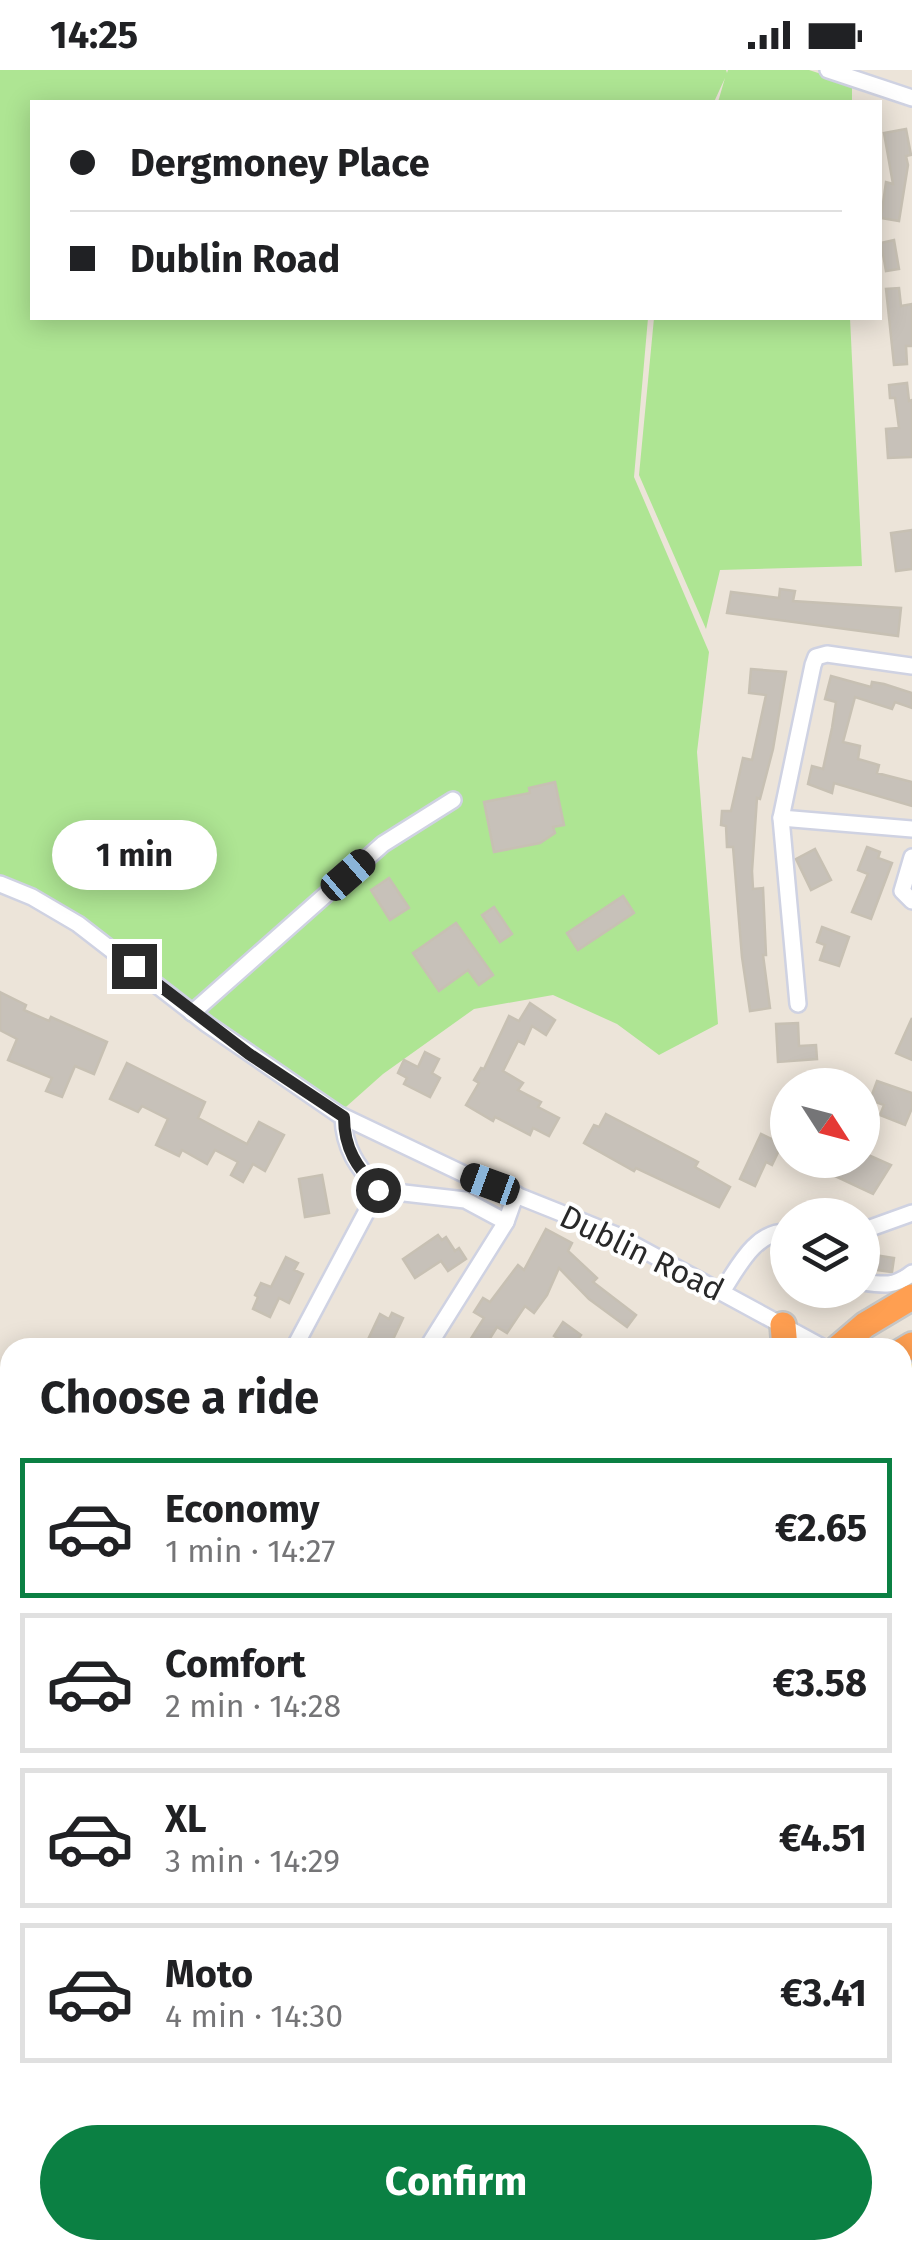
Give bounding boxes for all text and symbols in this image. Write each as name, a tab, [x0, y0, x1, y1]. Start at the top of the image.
text: 14:25	[50, 12, 138, 58]
text: Dergmoney Place	[130, 140, 430, 186]
text: Dublin Road	[130, 236, 340, 282]
callout: 1 min	[52, 821, 216, 891]
text: 1 min	[96, 836, 173, 874]
car	[316, 844, 380, 906]
route end	[112, 944, 157, 989]
north arrow	[770, 1068, 880, 1178]
map controls	[770, 1068, 880, 1308]
car	[457, 1160, 523, 1208]
route start	[356, 1168, 401, 1213]
street label: Dublin Road	[554, 1197, 730, 1309]
button: layers	[770, 1198, 880, 1308]
text: Choose a ride	[40, 1371, 319, 1425]
icon: car	[45, 1483, 135, 1573]
text: Economy	[165, 1486, 320, 1532]
text: €2.65	[775, 1505, 867, 1551]
text: 1 min · 14:27	[165, 1532, 335, 1570]
icon: car	[45, 1638, 135, 1728]
text: Comfort	[165, 1641, 306, 1687]
text: €3.58	[773, 1660, 867, 1706]
text: 2 min · 14:28	[165, 1687, 341, 1725]
icon: car	[45, 1793, 135, 1883]
text: XL	[165, 1796, 207, 1842]
text: €4.51	[779, 1815, 867, 1861]
text: 3 min · 14:29	[165, 1842, 340, 1880]
icon: car	[45, 1948, 135, 2038]
text: Moto	[165, 1951, 253, 1997]
text: €3.41	[780, 1970, 867, 2016]
text: 4 min · 14:30	[165, 1997, 343, 2035]
button: Confirm	[40, 2125, 872, 2240]

